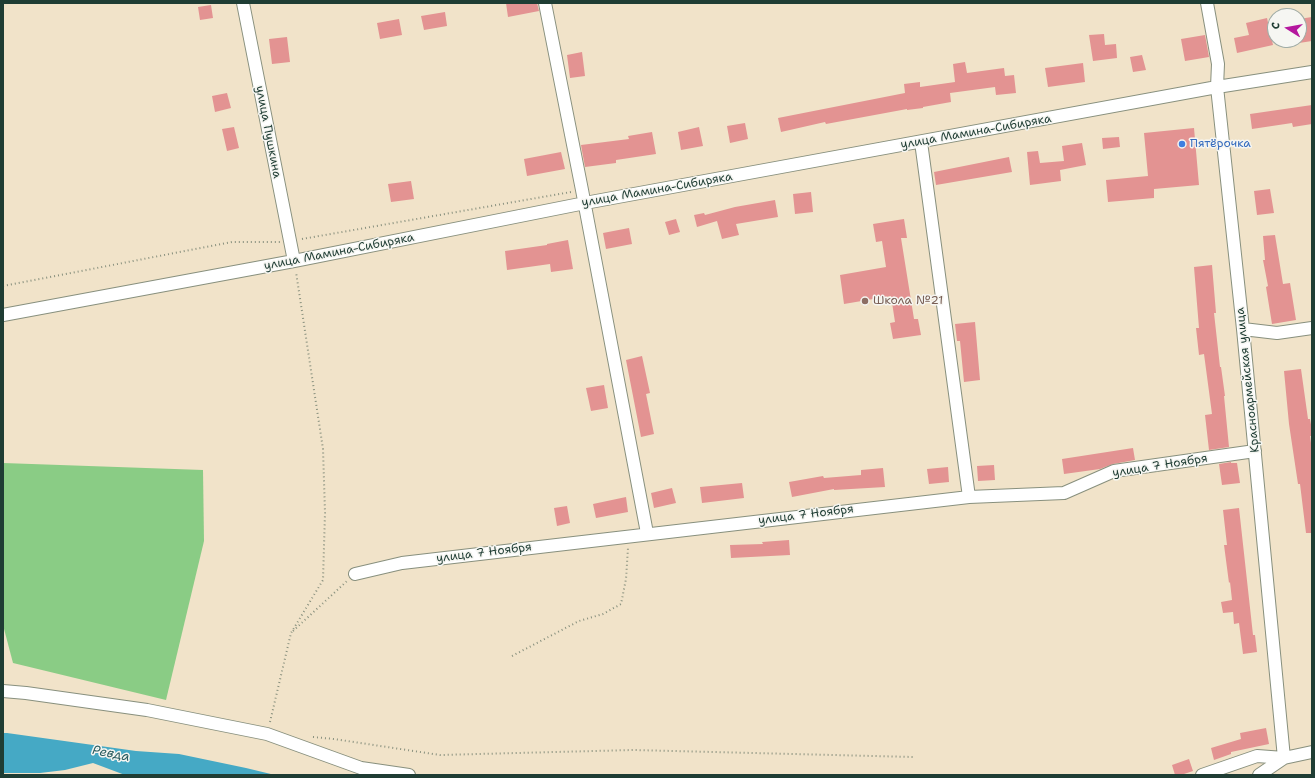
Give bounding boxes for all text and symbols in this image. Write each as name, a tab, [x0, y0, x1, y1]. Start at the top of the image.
north arrow	[1267, 8, 1307, 48]
text: С	[1268, 21, 1284, 31]
street label: улица Пушкина	[252, 84, 284, 180]
street label: улица Мамина-Сибиряка	[900, 112, 1052, 152]
place label: Пятёрочка	[1190, 137, 1251, 151]
marker: Пятёрочка	[1177, 139, 1187, 149]
street label: улица Мамина-Сибиряка	[581, 170, 733, 210]
street label: улица Мамина-Сибиряка	[263, 230, 415, 274]
place label: Школа №21	[873, 294, 943, 308]
marker: Школа №21	[860, 296, 870, 306]
street label: Красноармейская улица	[1233, 307, 1263, 453]
street label: улица 7 Ноября	[1111, 451, 1209, 481]
street label: улица 7 Ноября	[757, 502, 855, 528]
street label: улица 7 Ноября	[435, 540, 533, 566]
water label: Ревда	[91, 743, 131, 765]

